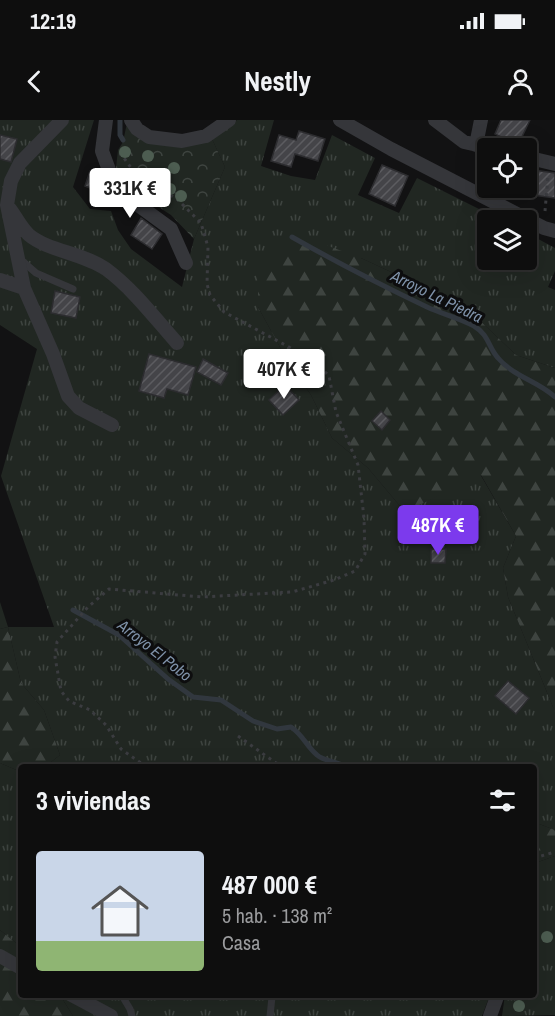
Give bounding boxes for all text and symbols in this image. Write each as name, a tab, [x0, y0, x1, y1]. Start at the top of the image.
text: 12:19	[30, 6, 76, 36]
text: Nestly	[244, 63, 311, 99]
icon: back	[18, 65, 51, 98]
icon: person	[504, 65, 537, 98]
map controls	[477, 138, 537, 270]
button: locate	[477, 138, 537, 198]
pin: 331K €	[81, 168, 179, 219]
text: 331K €	[104, 174, 156, 201]
button: layers	[477, 210, 537, 270]
water label: Arroyo La Piedra	[387, 264, 486, 328]
pin: 407K €	[235, 349, 333, 400]
text: 407K €	[258, 355, 310, 382]
pin: 487K €	[389, 505, 487, 556]
text: 487K €	[412, 511, 464, 538]
water label: Arroyo El Pobo	[113, 614, 197, 686]
text: 3 viviendas	[36, 783, 151, 818]
icon: filters	[486, 784, 519, 817]
text: 487 000 €	[222, 867, 317, 902]
icon: home	[84, 875, 156, 947]
text: 5 hab. · 138 m²	[222, 902, 332, 929]
text: Casa	[222, 929, 260, 956]

